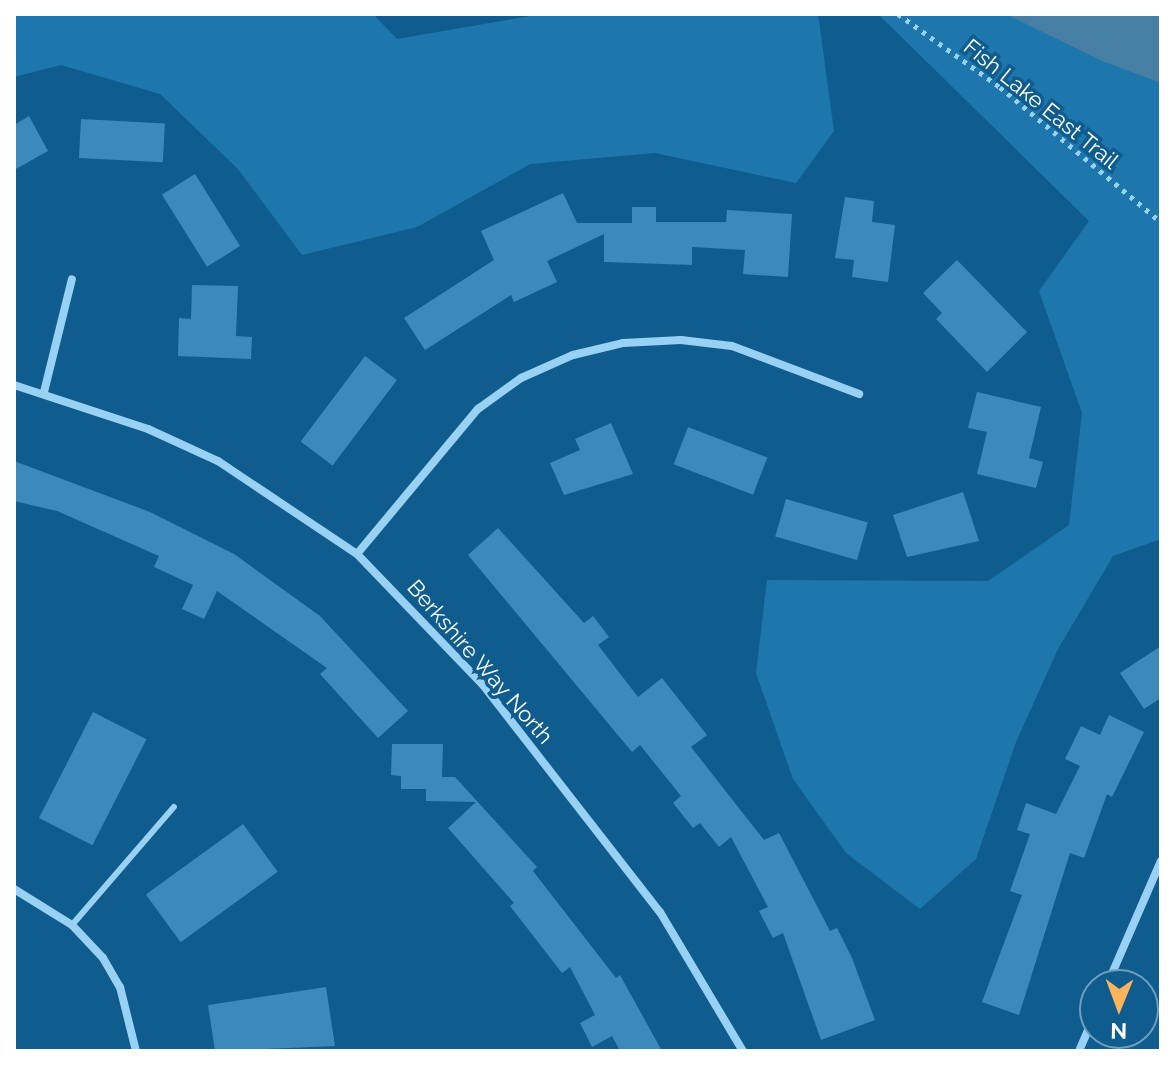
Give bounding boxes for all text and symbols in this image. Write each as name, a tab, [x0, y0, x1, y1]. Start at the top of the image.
street label: Fish Lake East Trail	[958, 33, 1124, 175]
street label: Berkshire Way North	[401, 574, 559, 750]
north arrow	[1079, 969, 1159, 1049]
text: N	[1110, 1018, 1127, 1044]

